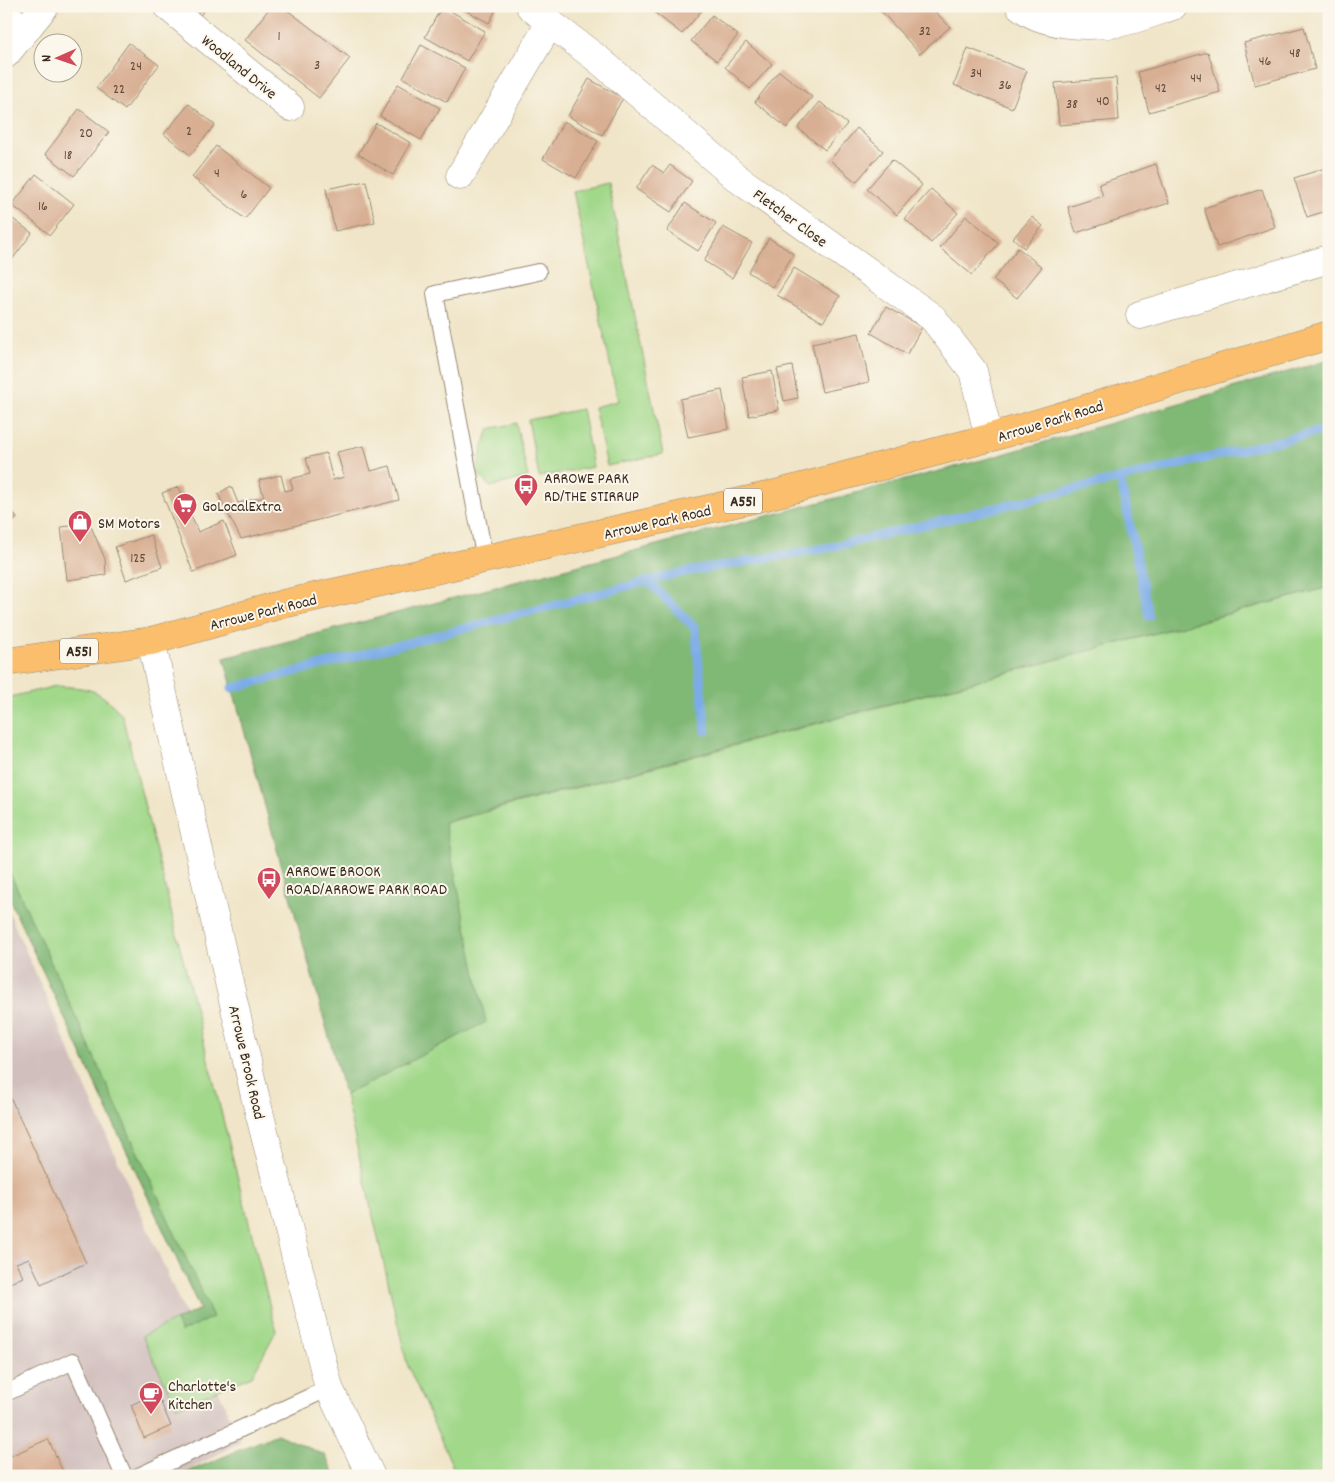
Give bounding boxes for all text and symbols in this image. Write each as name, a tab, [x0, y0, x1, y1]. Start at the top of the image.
house number: 32	[919, 22, 931, 42]
house number: 1	[277, 27, 281, 47]
street label: Woodland Drive	[196, 30, 281, 106]
north arrow	[32, 32, 82, 82]
house number: 48	[1289, 44, 1301, 64]
house number: 46	[1259, 52, 1271, 72]
text: N	[37, 54, 57, 62]
house number: 3	[314, 56, 320, 76]
house number: 24	[130, 57, 142, 77]
house number: 34	[970, 64, 982, 84]
house number: 44	[1190, 69, 1202, 89]
house number: 36	[998, 76, 1012, 96]
house number: 42	[1155, 79, 1167, 99]
house number: 22	[113, 80, 125, 100]
house number: 40	[1096, 92, 1110, 112]
house number: 38	[1066, 95, 1078, 115]
house number: 2	[186, 122, 192, 142]
house number: 20	[79, 124, 93, 144]
house number: 18	[64, 146, 73, 166]
house number: 4	[214, 164, 220, 184]
street label: Fletcher Close	[748, 184, 831, 254]
house number: 6	[241, 185, 248, 205]
house number: 16	[38, 197, 48, 217]
street label: Arrowe Park Road	[995, 395, 1106, 449]
place label: ARROWE PARK RD/THE STIRRUP	[544, 468, 639, 509]
bus stop icon: ARROWE PARK RD/THE STIRRUP	[513, 473, 539, 507]
road number: A551	[724, 488, 762, 514]
supermarket icon: GoLocalExtra	[172, 492, 198, 526]
place label: GoLocalExtra	[202, 496, 282, 519]
street label: Arrowe Park Road	[602, 500, 714, 547]
shop icon: SM Motors	[67, 509, 93, 543]
place label: SM Motors	[98, 513, 161, 536]
house number: 125	[130, 549, 146, 569]
street label: Arrowe Park Road	[208, 589, 320, 638]
road number: A551	[60, 638, 98, 664]
place label: ARROWE BROOK ROAD/ARROWE PARK ROAD	[286, 861, 447, 902]
bus stop icon: ARROWE BROOK ROAD/ARROWE PARK ROAD	[256, 866, 282, 900]
street label: Arrowe Brook Road	[221, 1003, 270, 1122]
place label: Charlotte's Kitchen	[168, 1376, 237, 1417]
cafe icon: Charlotte's Kitchen	[138, 1381, 164, 1415]

